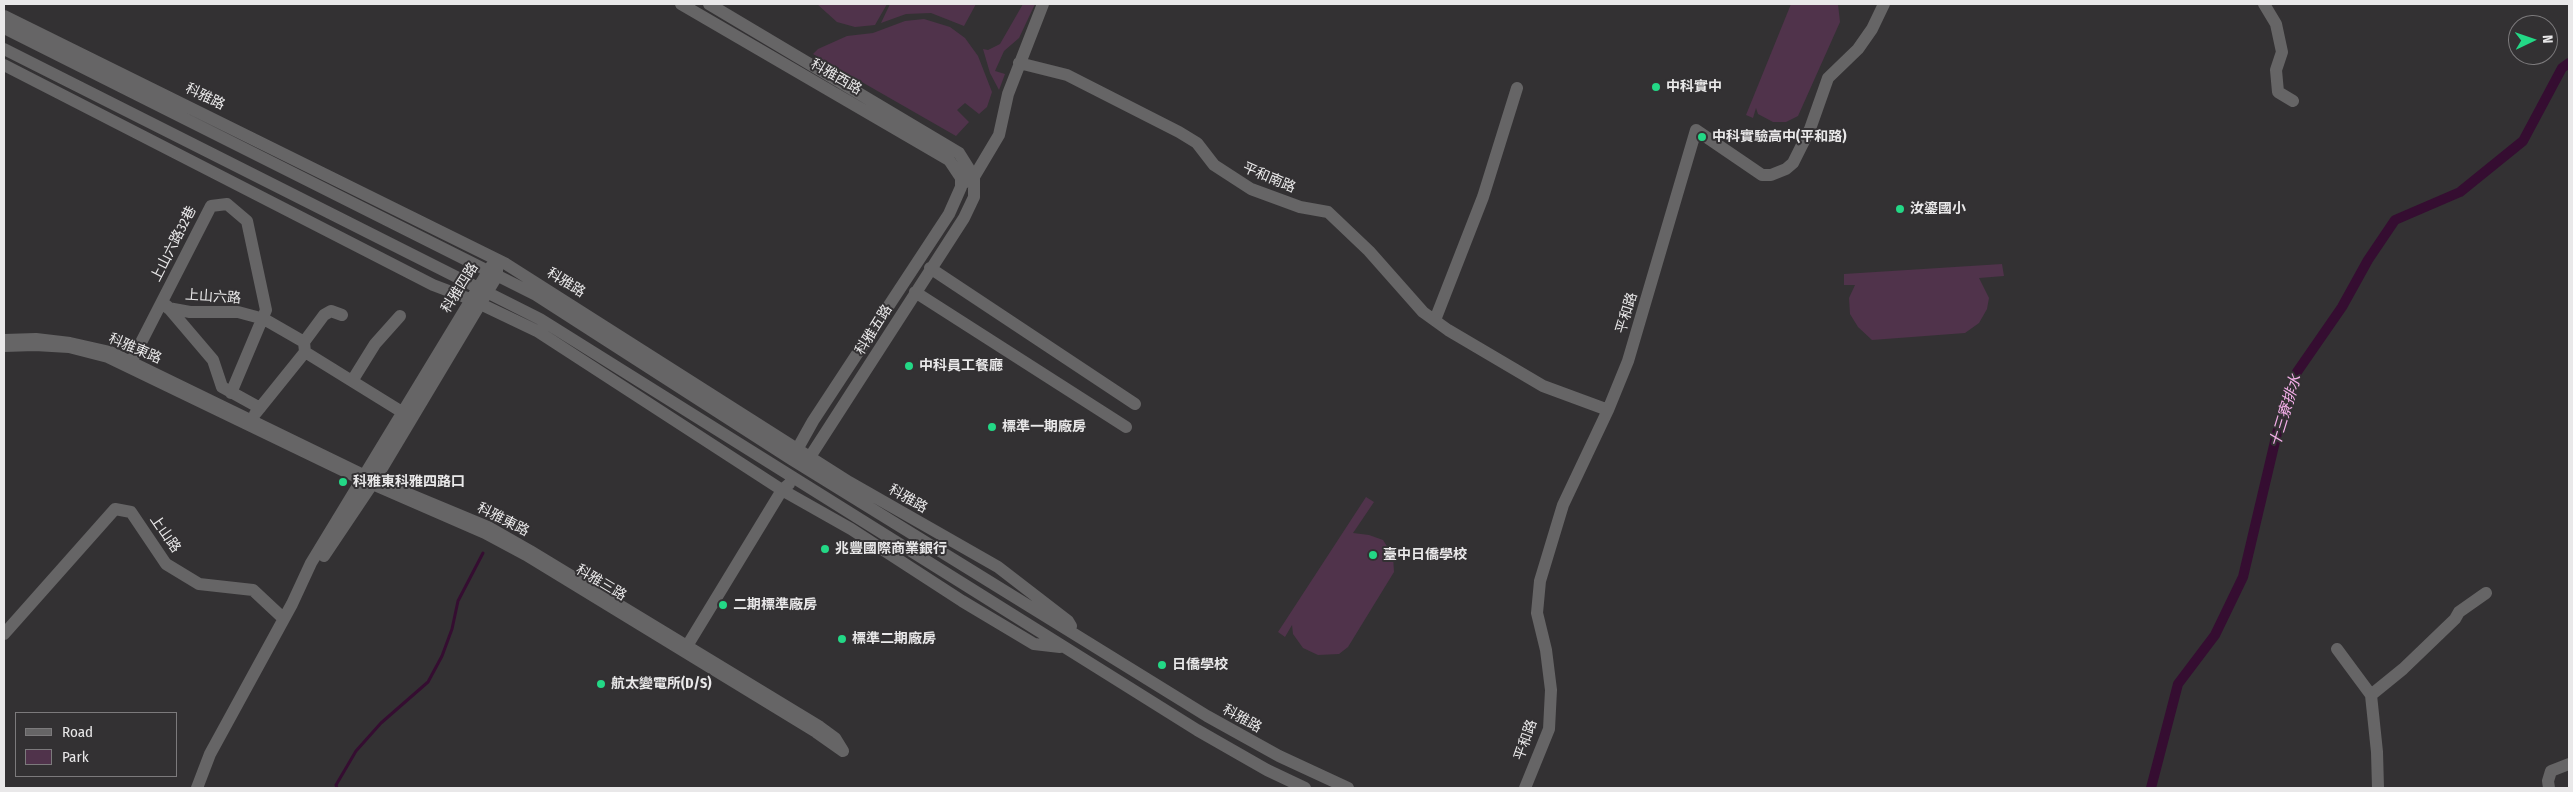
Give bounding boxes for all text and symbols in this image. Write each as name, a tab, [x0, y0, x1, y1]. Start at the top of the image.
north arrow	[2508, 15, 2558, 65]
text: N	[2539, 35, 2556, 44]
street label: 科雅西路	[808, 56, 864, 98]
place label: 中科實中	[1666, 79, 1722, 95]
street label: 科雅路	[182, 80, 228, 114]
marker: 中科實中	[1650, 81, 1662, 93]
place label: 中科實驗高中(平和路)	[1712, 129, 1846, 145]
marker: 中科實驗高中(平和路)	[1696, 131, 1708, 143]
street label: 平和南路	[1240, 159, 1298, 197]
place label: 汝鎏國小	[1910, 201, 1966, 217]
street label: 上山六路32巷	[148, 203, 200, 285]
marker: 汝鎏國小	[1894, 203, 1906, 215]
street label: 科雅四路	[438, 260, 482, 316]
street label: 科雅路	[544, 265, 588, 301]
street label: 上山六路	[184, 287, 242, 307]
street label: 平和路	[1613, 290, 1641, 336]
street label: 科雅五路	[852, 302, 896, 358]
street label: 科雅東路	[106, 330, 164, 368]
place label: 中科員工餐廳	[919, 358, 1003, 374]
marker: 中科員工餐廳	[903, 360, 915, 372]
water label: 十三寮排水	[2266, 373, 2306, 449]
place label: 標準一期廠房	[1002, 419, 1086, 435]
marker: 標準一期廠房	[986, 421, 998, 433]
place label: 科雅東科雅四路口	[353, 474, 465, 490]
marker: 科雅東科雅四路口	[337, 476, 349, 488]
street label: 科雅路	[886, 481, 930, 517]
street label: 科雅東路	[474, 500, 532, 540]
street label: 上山路	[146, 512, 184, 556]
place label: 兆豐國際商業銀行	[835, 541, 947, 557]
marker: 兆豐國際商業銀行	[819, 543, 831, 555]
place label: 臺中日僑學校	[1383, 547, 1467, 563]
marker: 臺中日僑學校	[1367, 549, 1379, 561]
street label: 科雅三路	[573, 561, 629, 605]
place label: 二期標準廠房	[733, 597, 817, 613]
marker: 二期標準廠房	[717, 599, 729, 611]
place label: 標準二期廠房	[852, 631, 936, 647]
marker: 標準二期廠房	[836, 633, 848, 645]
place label: 日僑學校	[1172, 657, 1228, 673]
marker: 日僑學校	[1156, 659, 1168, 671]
place label: 航太變電所(D/S)	[611, 676, 712, 692]
marker: 航太變電所(D/S)	[595, 678, 607, 690]
street label: 科雅路	[1220, 701, 1264, 737]
legend	[15, 712, 178, 777]
street label: 平和路	[1511, 717, 1541, 763]
text: Road	[62, 723, 93, 741]
text: Park	[62, 748, 89, 766]

